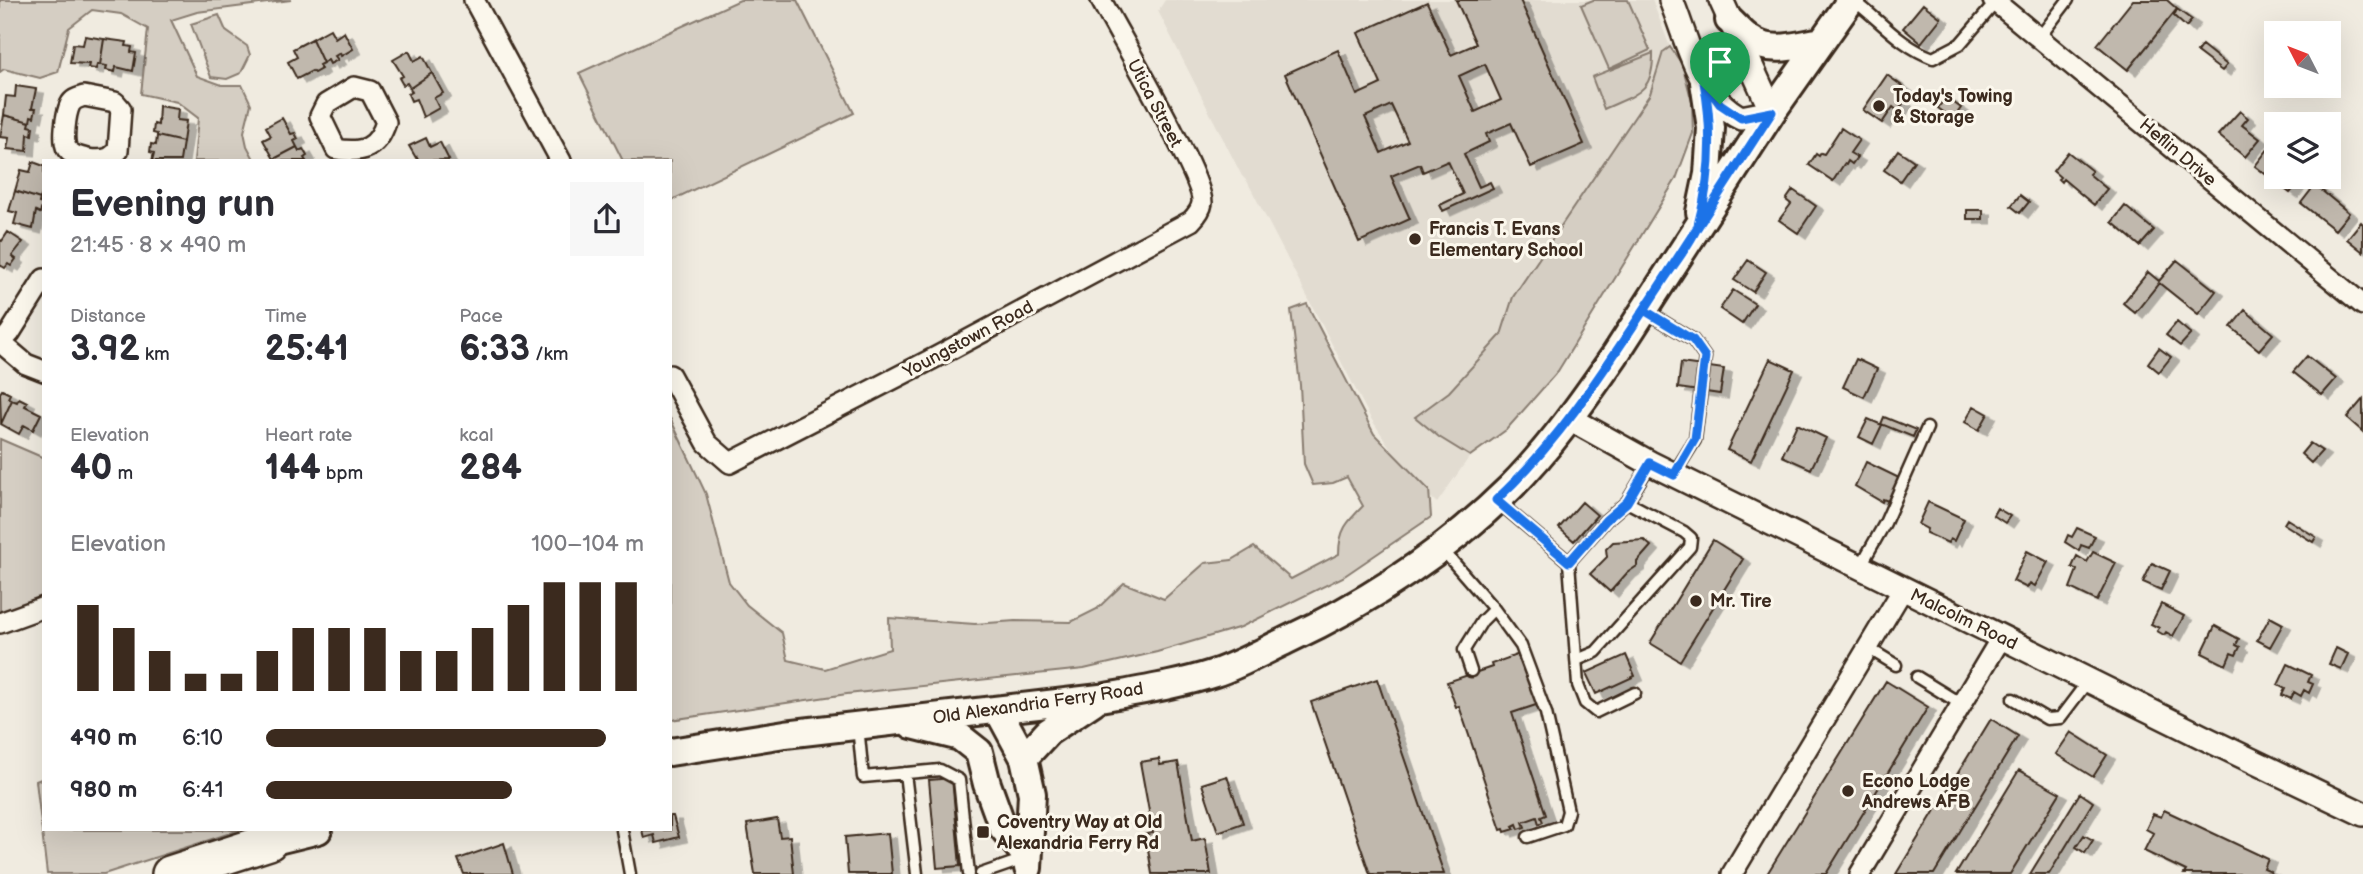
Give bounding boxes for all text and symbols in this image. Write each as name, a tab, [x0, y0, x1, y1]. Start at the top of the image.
north arrow	[2264, 21, 2342, 98]
map controls	[2264, 21, 2341, 189]
pin	[1690, 32, 1750, 104]
icon: arrive	[1701, 43, 1739, 81]
street label: Utica Street	[1123, 56, 1187, 151]
place label: Today's Towing & Storage	[1893, 86, 2013, 128]
marker: Today's Towing & Storage	[1871, 98, 1887, 114]
button: layers	[2264, 112, 2341, 189]
street label: Heflin Drive	[2135, 114, 2221, 191]
text: Evening run	[70, 182, 275, 227]
button: share	[570, 182, 644, 256]
place label: Francis T. Evans Elementary School	[1429, 219, 1583, 261]
text: 21:45 · 8 × 490 m	[70, 231, 246, 259]
marker: Francis T. Evans Elementary School	[1407, 231, 1423, 247]
street label: Youngstown Road	[899, 296, 1037, 383]
text: Distance	[70, 305, 146, 328]
text: Time	[265, 305, 307, 328]
text: Pace	[459, 305, 503, 328]
text: 3.92	[70, 328, 140, 371]
text: 25:41	[265, 328, 349, 371]
text: 6:33	[459, 328, 530, 371]
text: km	[140, 343, 170, 366]
text: /km	[530, 343, 569, 366]
text: Elevation	[70, 424, 149, 447]
text: Heart rate	[265, 424, 352, 447]
text: kcal	[459, 424, 493, 447]
text: 40	[70, 447, 112, 490]
text: 144	[265, 447, 321, 490]
text: 284	[459, 447, 522, 490]
text: m	[112, 462, 133, 485]
text: bpm	[321, 462, 363, 485]
text: Elevation	[70, 530, 166, 558]
text: 100–104 m	[531, 530, 644, 558]
street label: Malcolm Road	[1907, 584, 2021, 654]
place label: Mr. Tire	[1710, 591, 1772, 612]
marker: Mr. Tire	[1688, 593, 1704, 609]
street label: Old Alexandria Ferry Road	[931, 678, 1145, 729]
text: 490 m	[70, 724, 137, 752]
text: 6:10	[182, 724, 223, 752]
place label: Econo Lodge Andrews AFB	[1861, 771, 1971, 813]
text: 980 m	[70, 776, 137, 804]
text: 6:41	[182, 776, 224, 804]
marker: Econo Lodge Andrews AFB	[1840, 783, 1856, 799]
place label: Coventry Way at Old Alexandria Ferry Rd	[996, 812, 1163, 854]
marker: Coventry Way at Old Alexandria Ferry Rd	[975, 824, 991, 840]

